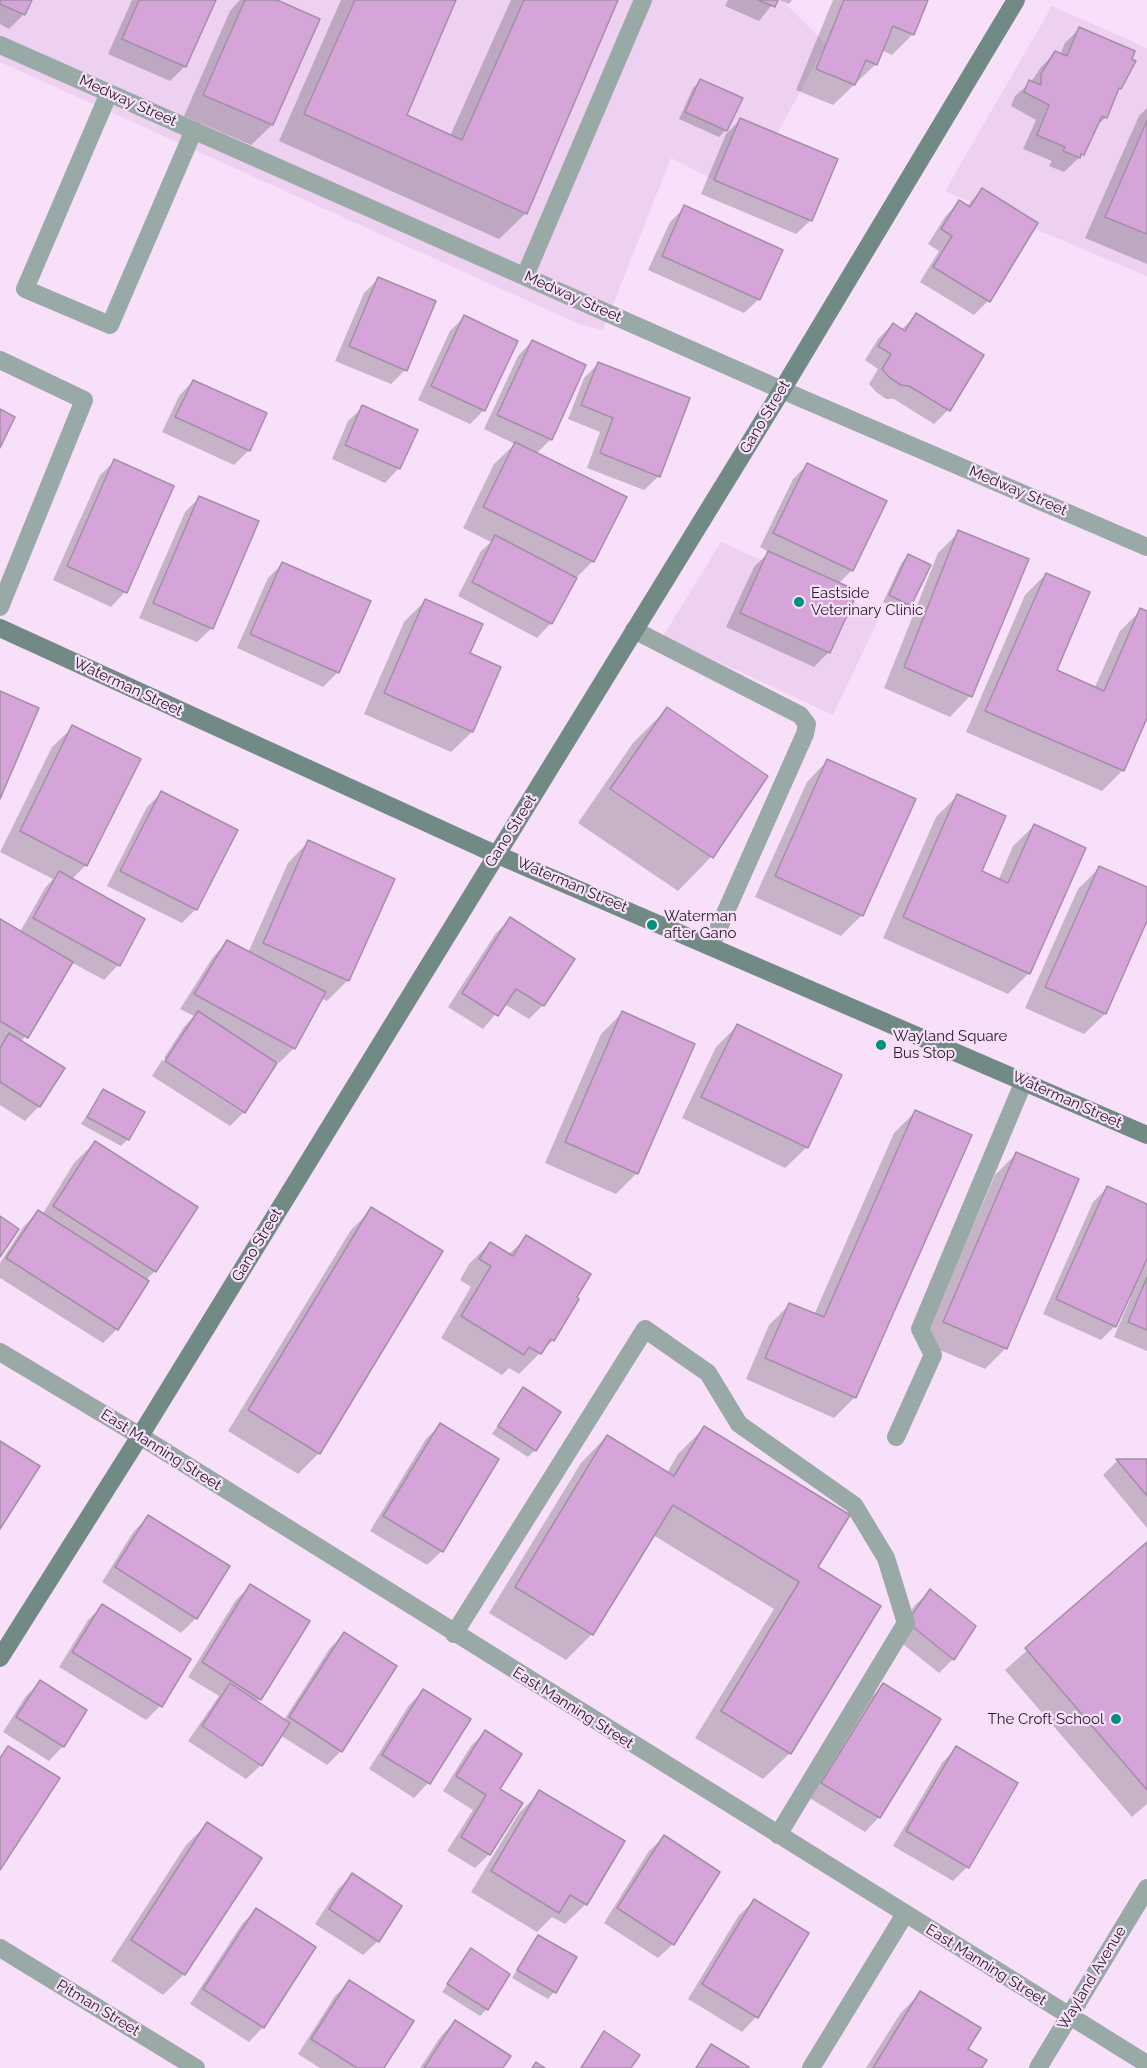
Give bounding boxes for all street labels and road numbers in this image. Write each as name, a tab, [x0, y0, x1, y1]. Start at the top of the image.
street label: Medway Street	[77, 71, 179, 131]
street label: Medway Street	[522, 267, 624, 327]
street label: Gano Street	[736, 377, 794, 457]
street label: Medway Street	[966, 462, 1070, 520]
street label: Waterman Street	[71, 654, 185, 720]
street label: Gano Street	[482, 791, 540, 871]
street label: Waterman Street	[514, 854, 630, 916]
street label: Waterman Street	[1009, 1068, 1125, 1132]
street label: Gano Street	[228, 1205, 286, 1285]
street label: East Manning Street	[97, 1406, 225, 1494]
street label: East Manning Street	[509, 1664, 637, 1752]
street label: East Manning Street	[922, 1921, 1050, 2009]
street label: Wayland Avenue	[1054, 1923, 1130, 2033]
street label: Pitman Street	[53, 1976, 143, 2040]

